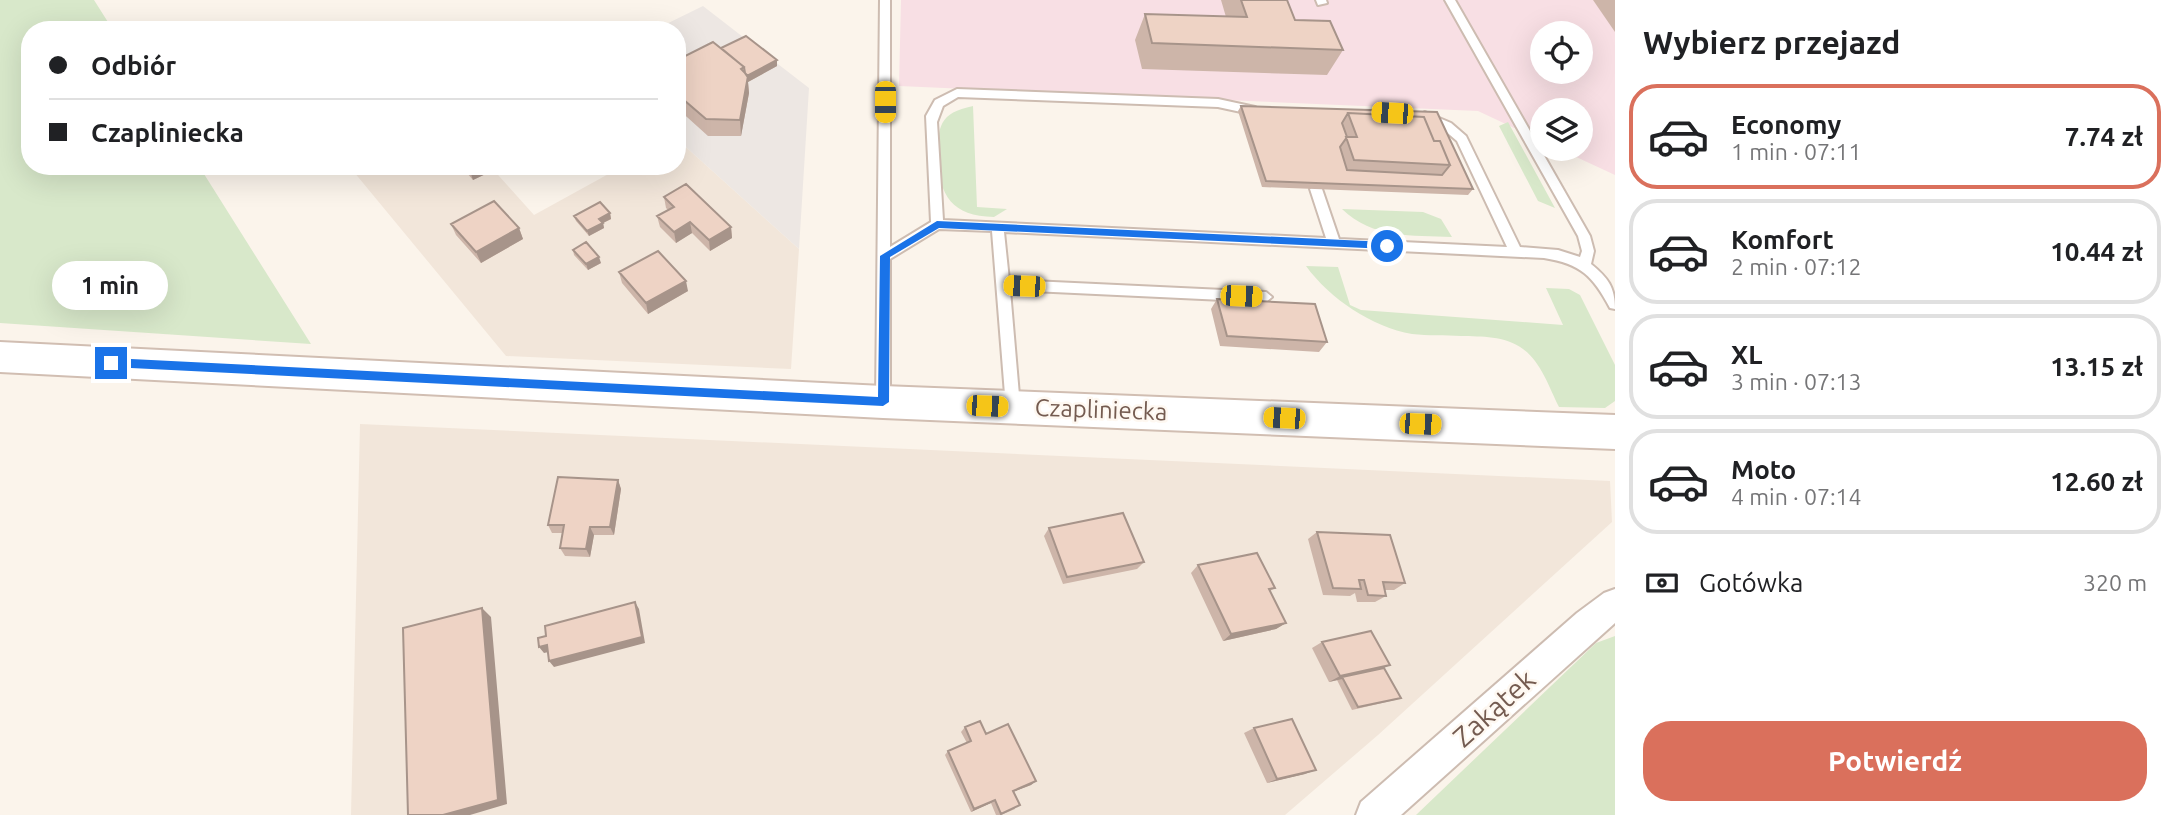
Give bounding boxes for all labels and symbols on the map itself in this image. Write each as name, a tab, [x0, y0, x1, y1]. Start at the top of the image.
car	[875, 81, 896, 123]
car	[1371, 101, 1414, 125]
route start	[1371, 230, 1403, 262]
callout: 1 min	[53, 262, 169, 310]
car	[1003, 275, 1046, 297]
car	[1220, 285, 1263, 307]
route end	[95, 347, 127, 379]
street label: Czapliniecka	[1034, 394, 1168, 425]
car	[966, 395, 1009, 417]
car	[1263, 406, 1306, 430]
car	[1399, 413, 1442, 435]
street label: Zakątek	[1446, 663, 1541, 752]

